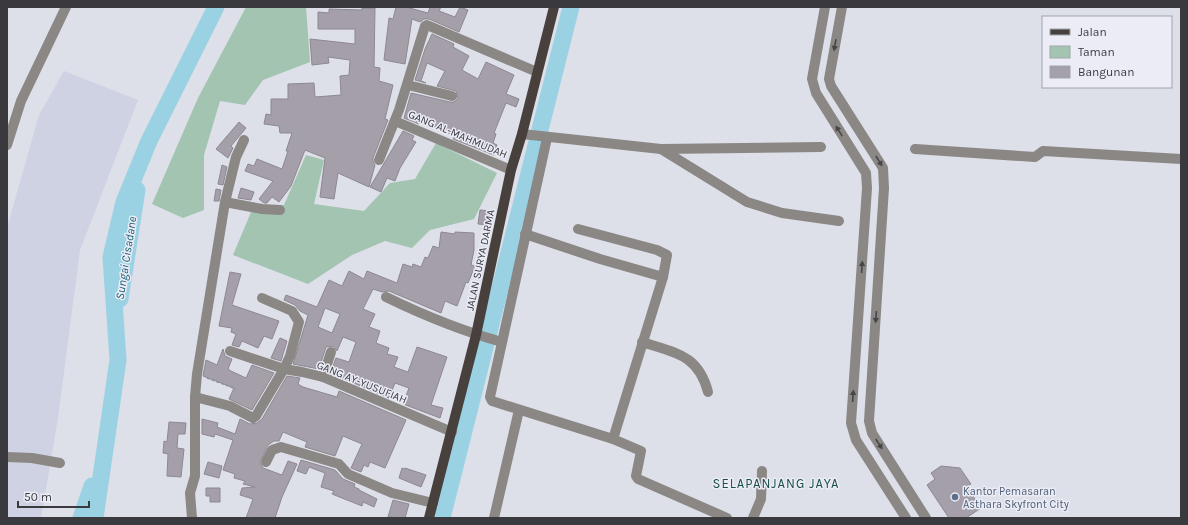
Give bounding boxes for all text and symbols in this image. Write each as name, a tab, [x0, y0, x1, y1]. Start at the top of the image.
legend	[1042, 16, 1172, 88]
text: Jalan	[1078, 25, 1107, 39]
one-way arrow	[832, 39, 838, 52]
text: Taman	[1078, 45, 1115, 59]
text: Bangunan	[1078, 65, 1134, 79]
street label: GANG AL-MAHMUDAH	[406, 108, 509, 161]
one-way arrow	[836, 125, 843, 136]
one-way arrow	[875, 155, 882, 167]
street label: JALAN SURYA DARMA	[463, 208, 498, 312]
water label: Sungai Cisadane	[113, 215, 140, 300]
one-way arrow	[858, 261, 865, 273]
one-way arrow	[872, 311, 879, 323]
street label: GANG AY-YUSUFIAH	[315, 358, 409, 406]
one-way arrow	[850, 390, 857, 402]
one-way arrow	[876, 439, 883, 450]
district label: SELAPANJANG JAYA	[713, 476, 839, 491]
scale bar	[18, 483, 89, 509]
place label: Kantor Pemasaran Asthara Skyfront City	[963, 485, 1069, 511]
text: 50 m	[24, 490, 52, 504]
marker: Kantor Pemasaran Asthara Skyfront City	[950, 492, 960, 502]

